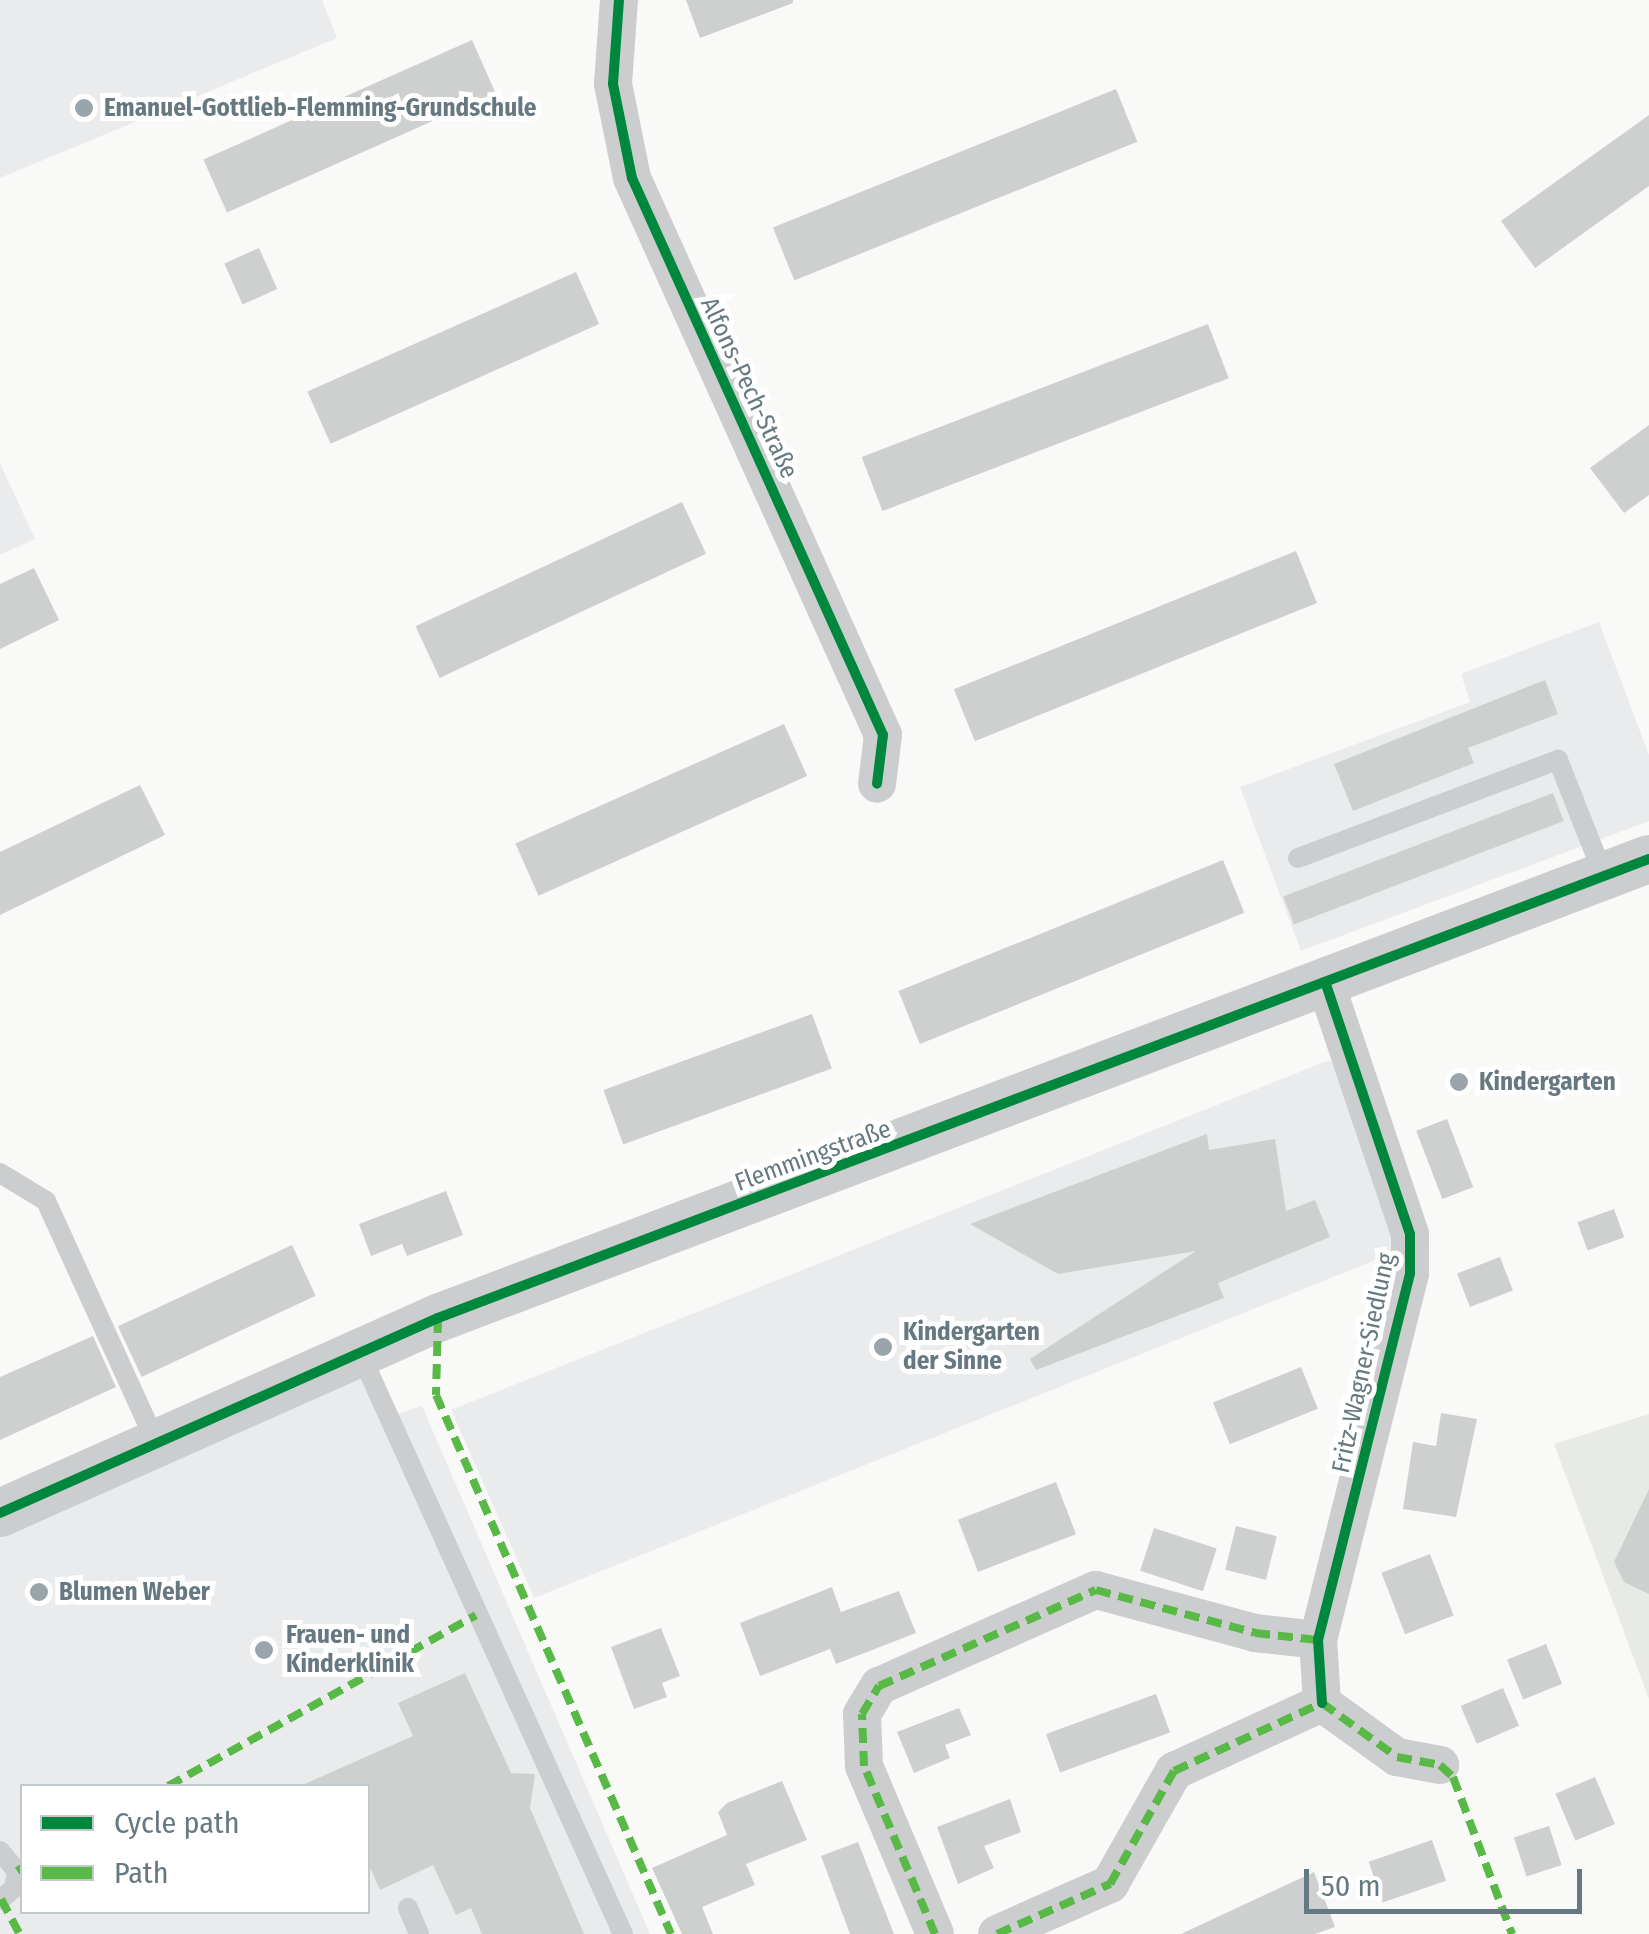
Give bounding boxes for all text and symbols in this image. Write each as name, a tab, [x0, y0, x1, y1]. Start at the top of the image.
place label: Emanuel-Gottlieb-Flemming-Grundschule	[104, 93, 536, 123]
marker: Emanuel-Gottlieb-Flemming-Grundschule	[73, 97, 95, 119]
street label: Alfons-Pech-Straße	[694, 293, 804, 483]
place label: Kindergarten	[1479, 1067, 1616, 1097]
marker: Kindergarten	[1448, 1071, 1470, 1093]
street label: Flemmingstraße	[731, 1114, 895, 1198]
street label: Fritz-Wagner-Siedlung	[1326, 1250, 1402, 1476]
place label: Kindergarten der Sinne	[903, 1318, 1040, 1377]
marker: Kindergarten der Sinne	[872, 1336, 894, 1358]
place label: Blumen Weber	[59, 1577, 210, 1607]
marker: Blumen Weber	[28, 1581, 50, 1603]
place label: Frauen- und Kinderklinik	[286, 1621, 414, 1680]
marker: Frauen- und Kinderklinik	[251, 1637, 277, 1663]
legend	[20, 1784, 370, 1914]
text: Cycle path	[114, 1805, 240, 1841]
scale bar	[1309, 1849, 1586, 1911]
text: Path	[114, 1855, 168, 1891]
text: 50 m	[1321, 1868, 1381, 1904]

